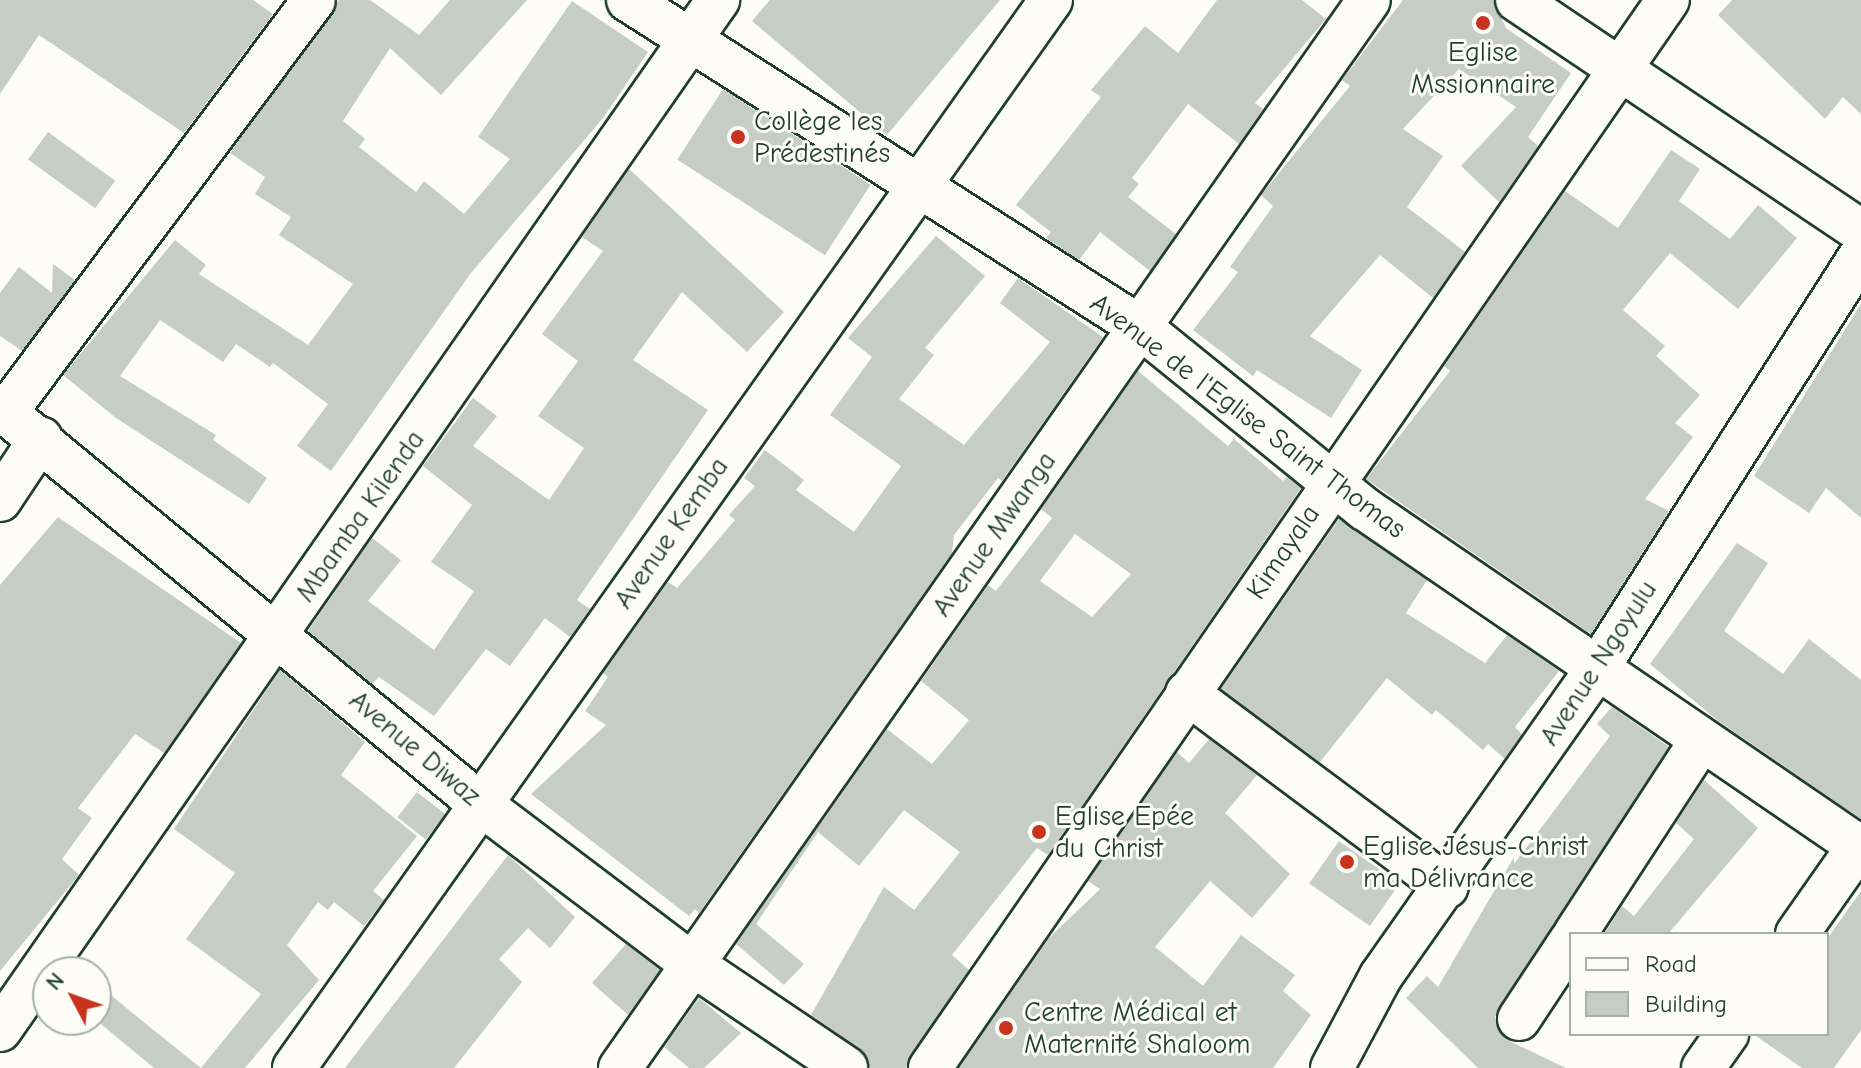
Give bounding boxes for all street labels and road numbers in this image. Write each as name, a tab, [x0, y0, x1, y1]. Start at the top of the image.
street label: Avenue de l'Eglise Saint Thomas	[1084, 286, 1412, 546]
street label: Mbamba Kilenda	[288, 424, 432, 608]
street label: Avenue Mwanga	[925, 445, 1063, 623]
street label: Avenue Kemba	[607, 451, 735, 615]
street label: Kimayala	[1239, 498, 1327, 606]
street label: Avenue Ngoyulu	[1532, 574, 1664, 752]
street label: Avenue Diwaz	[342, 683, 488, 813]

